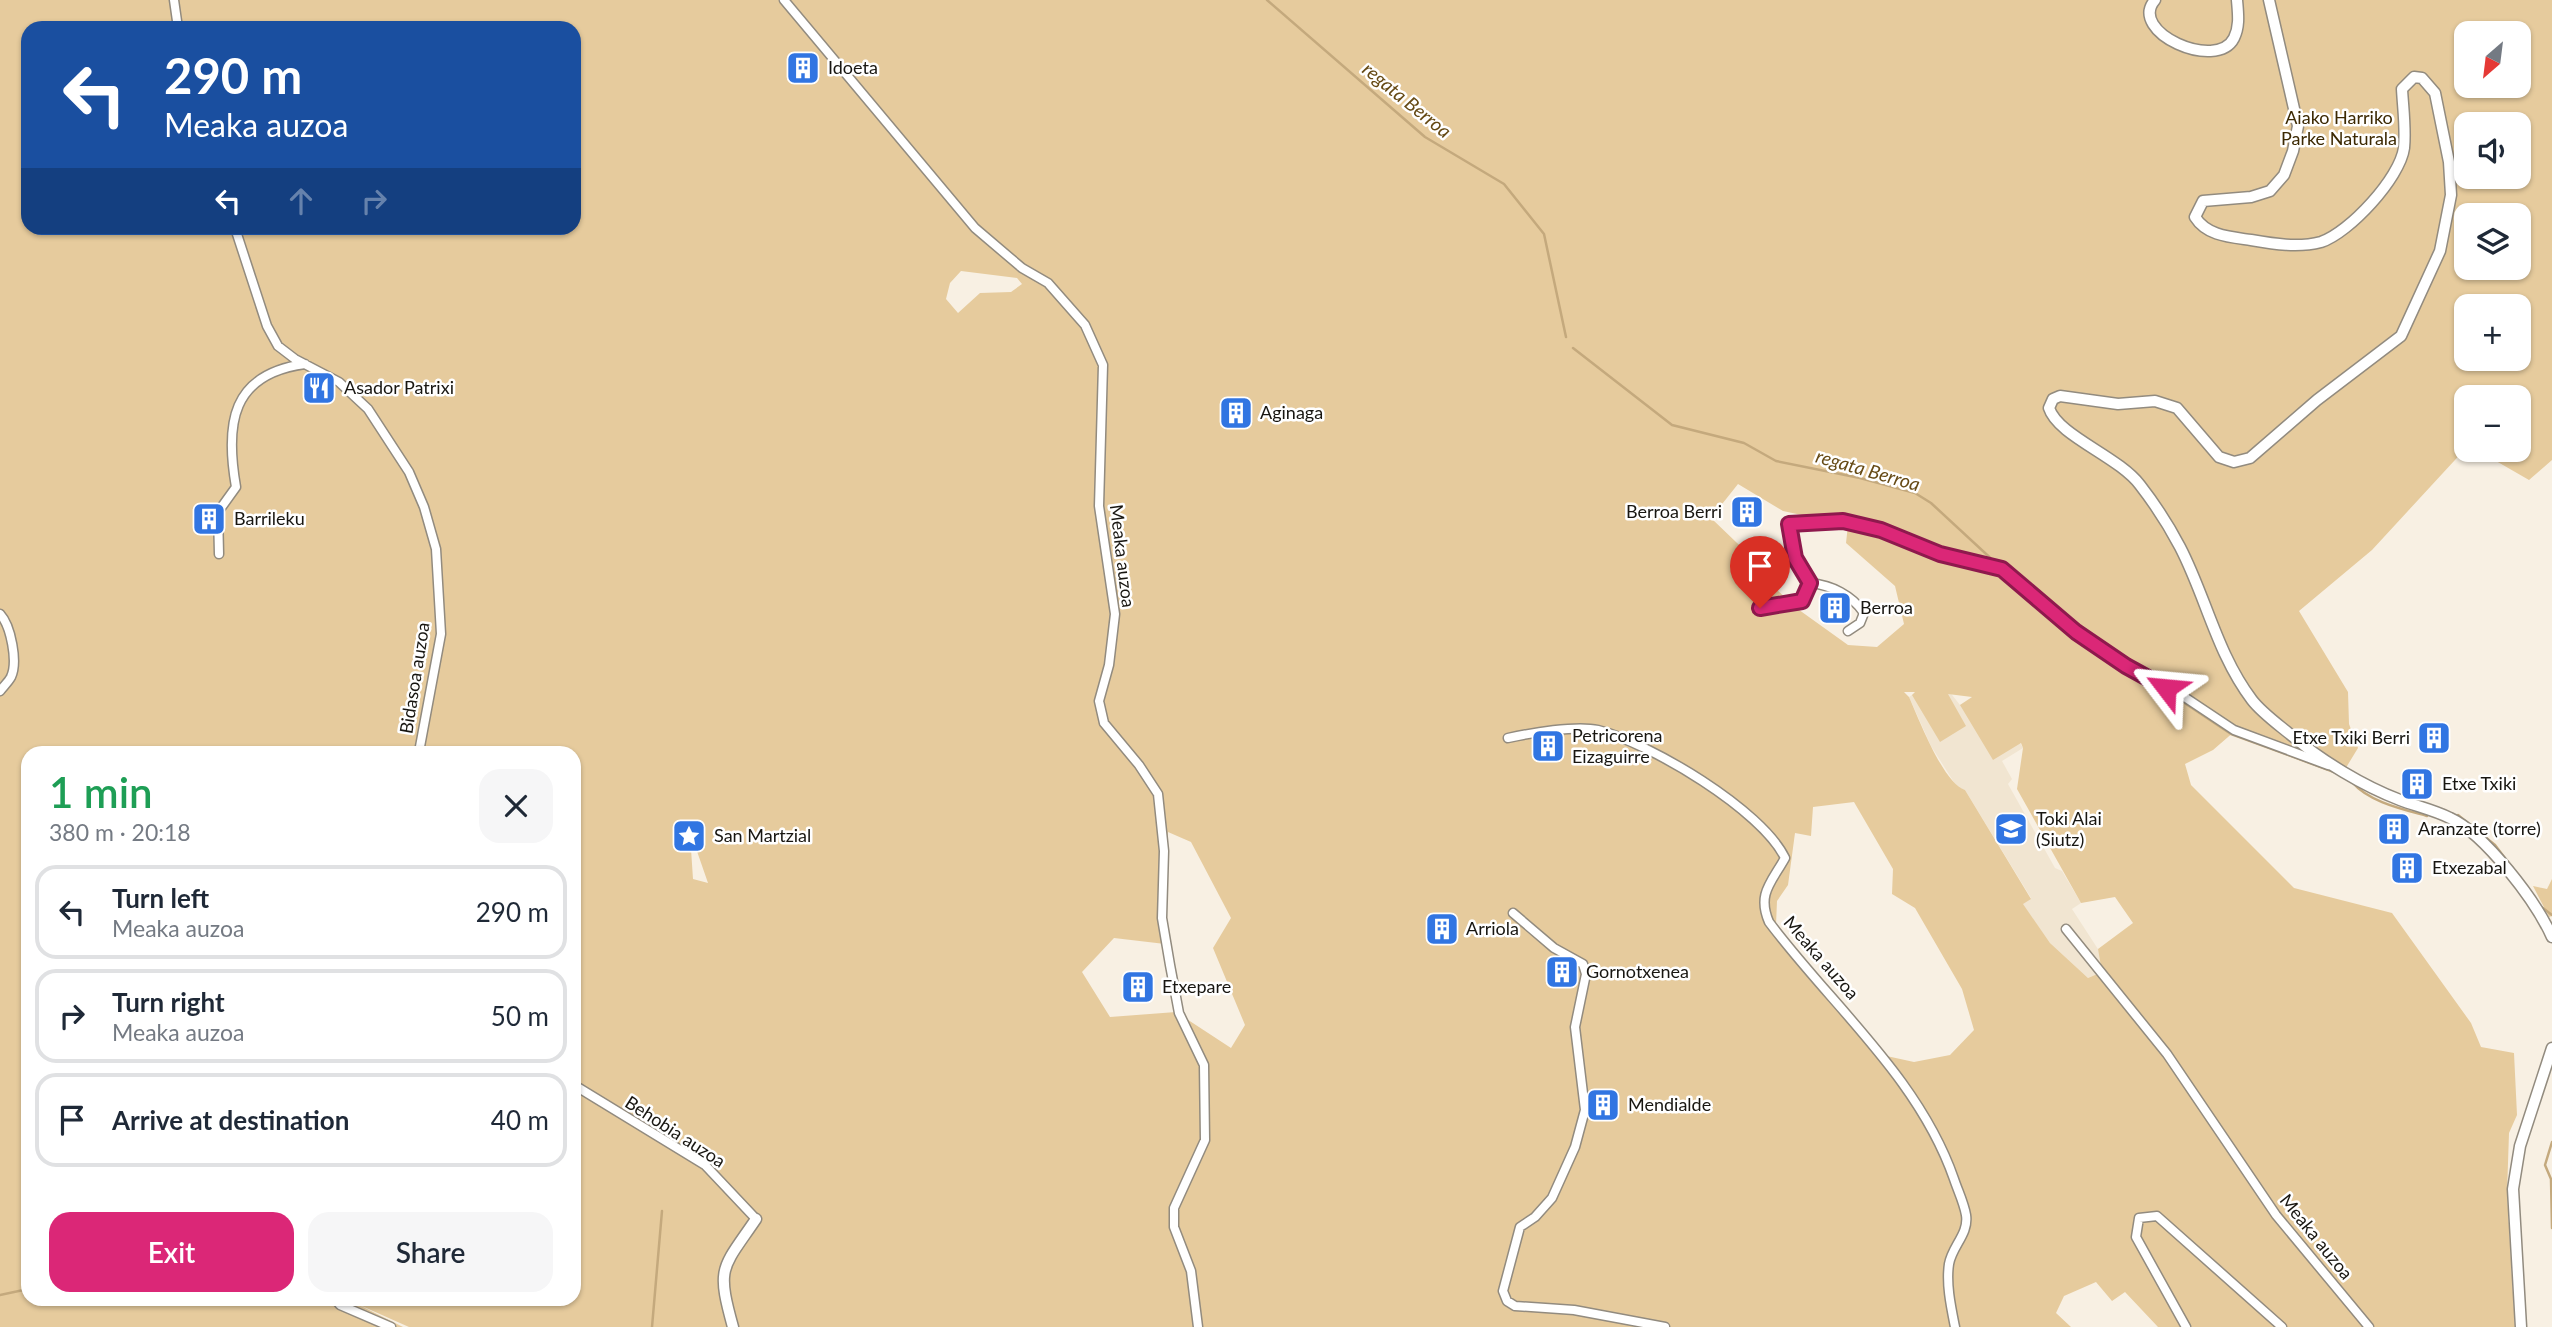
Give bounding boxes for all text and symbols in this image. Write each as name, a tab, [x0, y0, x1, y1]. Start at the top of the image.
north arrow	[2454, 21, 2530, 98]
map controls	[2454, 21, 2531, 462]
text: 290 m	[164, 46, 302, 104]
icon: left	[49, 49, 140, 140]
building icon: Idoeta	[784, 49, 822, 87]
place label: Idoeta	[828, 56, 878, 78]
water label: regata Berroa	[1358, 57, 1456, 142]
text: Meaka auzoa	[164, 105, 348, 144]
park label: Aiako Harriko Parke Naturala	[2281, 106, 2397, 149]
button: sound	[2454, 112, 2531, 189]
icon: left	[209, 182, 247, 220]
icon: ahead	[282, 182, 320, 220]
icon: right	[355, 182, 393, 220]
button: layers	[2454, 203, 2531, 280]
button: +	[2454, 294, 2531, 371]
restaurant icon: Asador Patrixi	[300, 369, 338, 407]
place label: Asador Patrixi	[344, 376, 454, 398]
button: −	[2454, 385, 2531, 462]
building icon: Aginaga	[1217, 394, 1255, 432]
place label: Aginaga	[1260, 401, 1323, 423]
water label: regata Berroa	[1813, 444, 1923, 495]
building icon: Berroa Berri	[1728, 493, 1766, 531]
building icon: Barrileku	[190, 500, 228, 538]
place label: Berroa Berri	[1626, 500, 1722, 522]
street label: Meaka auzoa	[1106, 503, 1140, 609]
place label: Barrileku	[234, 507, 305, 529]
pin	[1730, 536, 1790, 608]
icon: arrive	[1741, 547, 1779, 585]
building icon: Berroa	[1816, 589, 1854, 627]
place label: Berroa	[1860, 596, 1913, 618]
street label: Bidasoa auzoa	[394, 621, 434, 735]
position arrow	[2129, 651, 2203, 725]
building icon: Etxe Txiki Berri	[2415, 719, 2453, 757]
place label: Petricorena Eizaguirre	[1572, 724, 1662, 767]
place label: Etxe Txiki Berri	[2293, 726, 2410, 748]
building icon: Petricorena Eizaguirre	[1529, 727, 1567, 765]
building icon: Etxe Txiki	[2398, 765, 2436, 803]
text: 1 min	[49, 767, 153, 817]
button: close	[479, 769, 553, 843]
place label: Etxe Txiki	[2442, 772, 2516, 794]
place label: Toki Alai (Siutz)	[2036, 807, 2102, 850]
school or university icon: Toki Alai (Siutz)	[1992, 810, 2030, 848]
building icon: Aranzate (torre)	[2375, 810, 2413, 848]
place icon: San Martzial	[670, 817, 708, 855]
place label: Aranzate (torre)	[2418, 817, 2541, 839]
text: 380 m · 20:18	[49, 818, 191, 846]
place label: San Martzial	[714, 824, 811, 846]
building icon: Etxezabal	[2388, 849, 2426, 887]
place label: Etxezabal	[2432, 856, 2507, 878]
text: Turn left	[112, 882, 209, 914]
icon: left	[53, 893, 91, 931]
text: 290 m	[476, 896, 549, 928]
building icon: Arriola	[1423, 910, 1461, 948]
street label: Meaka auzoa	[1779, 911, 1864, 1004]
text: Meaka auzoa	[112, 914, 244, 942]
place label: Arriola	[1466, 917, 1519, 939]
building icon: Gornotxenea	[1543, 953, 1581, 991]
place label: Gornotxenea	[1586, 960, 1689, 982]
building icon: Etxepare	[1119, 968, 1157, 1006]
place label: Etxepare	[1162, 975, 1231, 997]
text: Turn right	[112, 986, 225, 1018]
icon: right	[53, 997, 91, 1035]
text: 50 m	[491, 1000, 549, 1032]
text: Meaka auzoa	[112, 1018, 244, 1046]
building icon: Mendialde	[1584, 1086, 1622, 1124]
street label: Behobia auzoa	[621, 1091, 730, 1172]
place label: Mendialde	[1628, 1093, 1711, 1115]
icon: arrive	[53, 1101, 91, 1139]
text: Arrive at destination	[112, 1104, 349, 1136]
text: 40 m	[491, 1104, 549, 1136]
street label: Meaka auzoa	[2276, 1189, 2358, 1284]
button: Exit	[49, 1212, 294, 1292]
button: Share	[308, 1212, 553, 1292]

